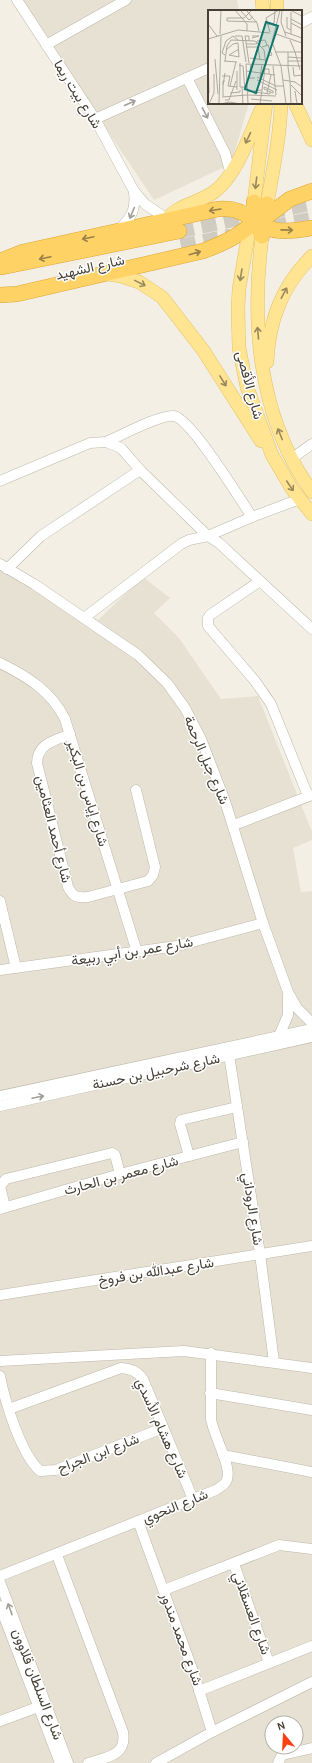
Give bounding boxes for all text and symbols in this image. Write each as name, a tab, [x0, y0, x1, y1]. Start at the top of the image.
inset map	[208, 10, 302, 104]
street label: شارع بيت ريما	[48, 57, 105, 133]
one-way arrow	[124, 99, 136, 106]
one-way arrow	[201, 106, 209, 118]
one-way arrow	[244, 132, 251, 144]
one-way arrow	[253, 177, 260, 190]
one-way arrow	[209, 206, 222, 214]
one-way arrow	[127, 207, 135, 219]
one-way arrow	[280, 227, 293, 234]
one-way arrow	[82, 234, 95, 242]
one-way arrow	[188, 249, 201, 257]
street label: شارع الشهيد	[54, 251, 127, 286]
one-way arrow	[39, 255, 52, 263]
one-way arrow	[237, 268, 245, 281]
one-way arrow	[134, 280, 146, 287]
one-way arrow	[280, 288, 288, 300]
one-way arrow	[255, 327, 262, 340]
street label: شارع الأقصى	[230, 349, 267, 422]
one-way arrow	[219, 375, 227, 387]
one-way arrow	[276, 428, 283, 440]
one-way arrow	[286, 480, 294, 491]
street label: شارع جبل الرحمة	[178, 713, 233, 808]
street label: شارع إياس بن البكير	[61, 737, 112, 849]
street label: شارع أحمد العثامين	[30, 774, 75, 885]
street label: شارع عمر بن أبي ربيعة	[70, 933, 195, 972]
street label: شارع شرحبيل بن حسنة	[91, 1050, 222, 1095]
one-way arrow	[31, 1093, 44, 1101]
street label: شارع معمر بن الحارث	[62, 1152, 181, 1201]
street label: شارع الروداني	[235, 1172, 267, 1247]
street label: شارع عبدالله بن فروخ	[97, 1254, 215, 1291]
street label: شارع هشام الأسدي	[129, 1375, 191, 1482]
street label: شارع ابن الجراح	[55, 1430, 142, 1479]
street label: شارع النحوي	[140, 1486, 212, 1530]
street label: شارع العسقلاني	[226, 1569, 274, 1658]
street label: شارع محمد مندور	[155, 1589, 206, 1689]
one-way arrow	[5, 1603, 13, 1615]
street label: شارع السلطان قلاوون	[7, 1626, 67, 1743]
north arrow	[264, 1715, 304, 1755]
text: N	[275, 1719, 287, 1733]

